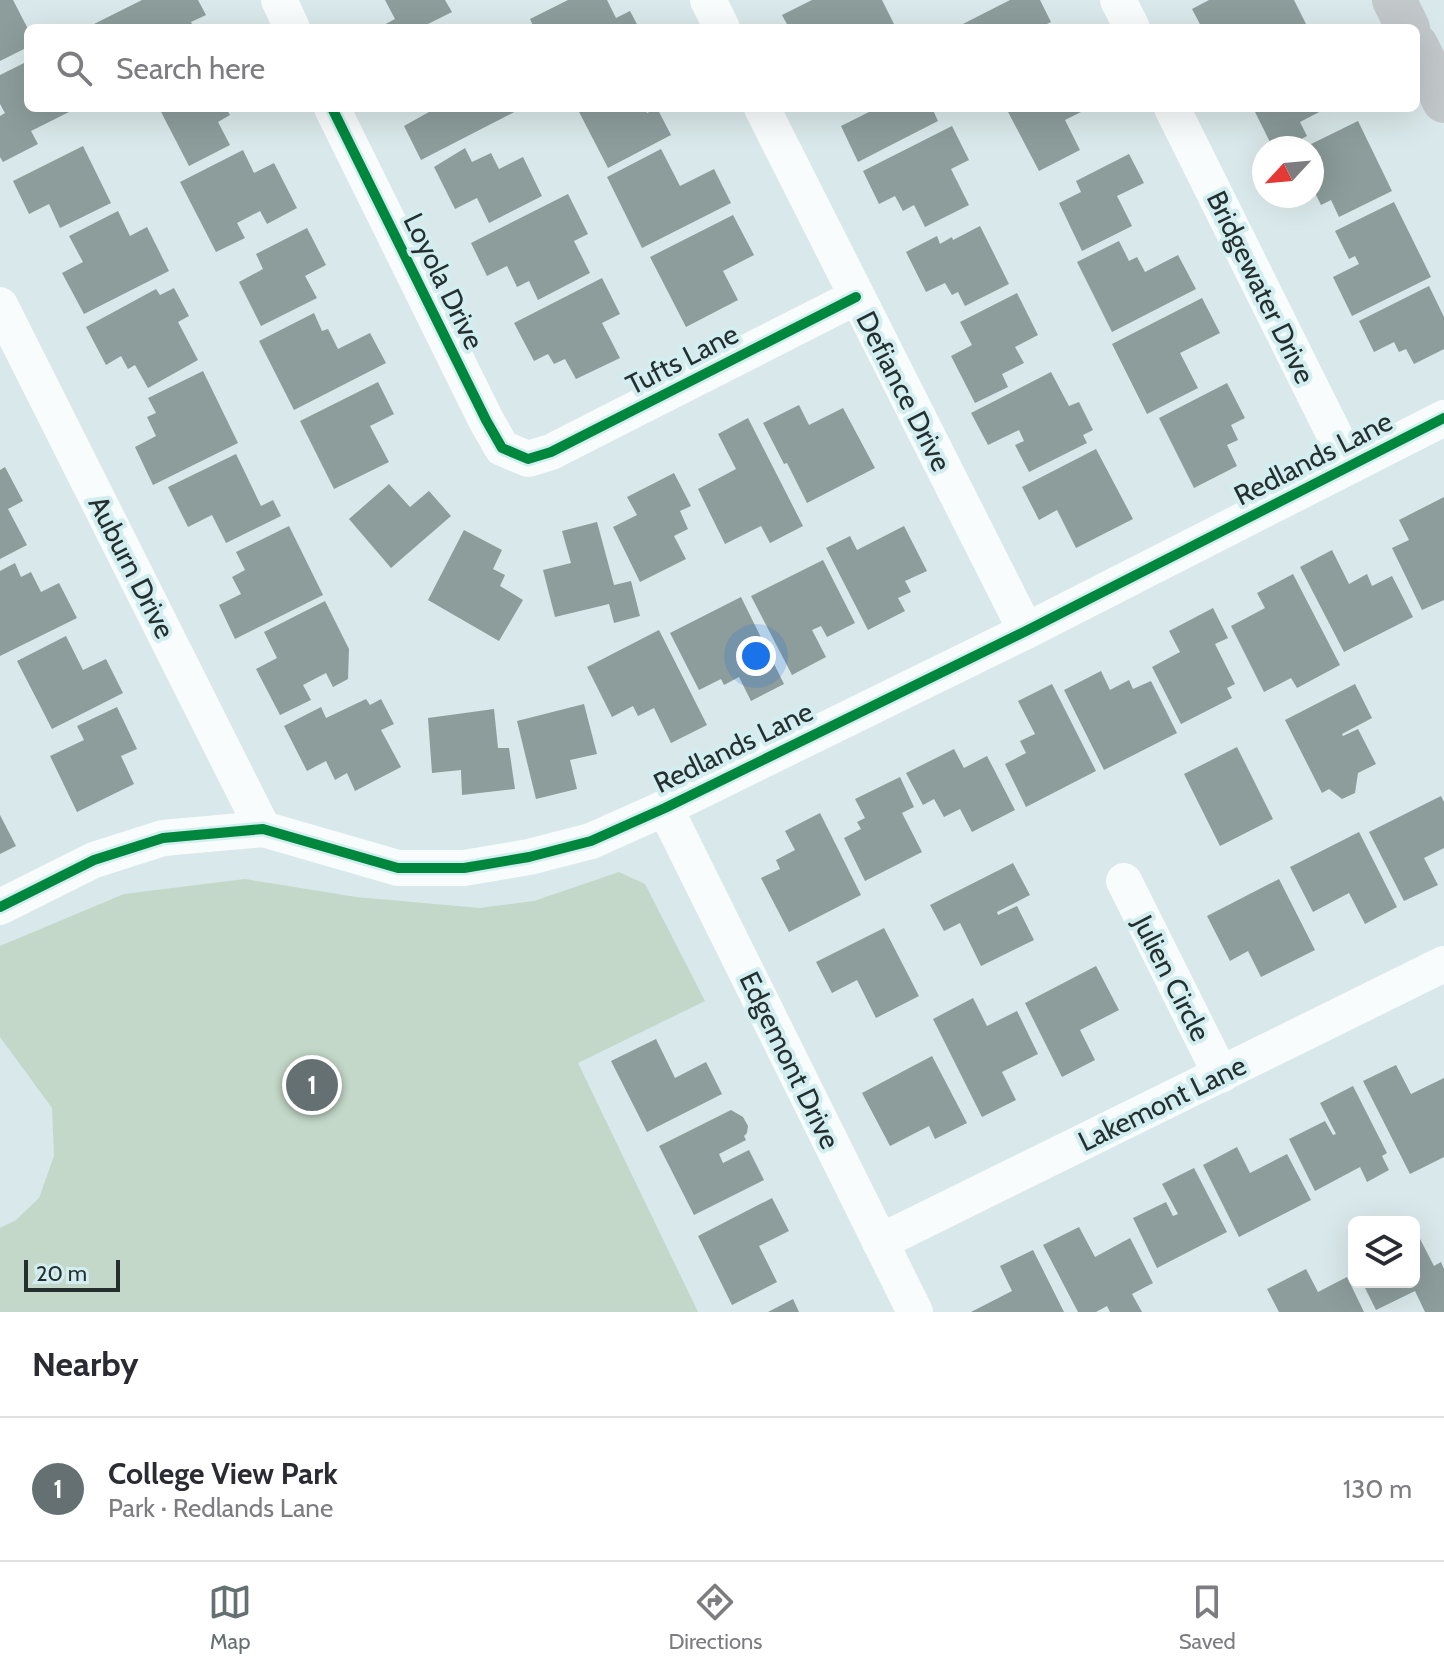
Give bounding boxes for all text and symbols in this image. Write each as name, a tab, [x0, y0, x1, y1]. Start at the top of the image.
search box	[24, 24, 1420, 112]
icon: search	[52, 46, 96, 90]
text: Search here	[116, 50, 265, 87]
north arrow	[1252, 136, 1324, 208]
street label: Bridgewater Drive	[1200, 185, 1322, 389]
street label: Loyola Drive	[396, 207, 492, 355]
street label: Defiance Drive	[849, 305, 959, 477]
street label: Tufts Lane	[620, 316, 744, 402]
street label: Redlands Lane	[1228, 404, 1398, 512]
street label: Auburn Drive	[82, 490, 182, 644]
your location	[736, 636, 776, 676]
street label: Redlands Lane	[648, 694, 818, 800]
street label: Julien Circle	[1125, 909, 1218, 1046]
street label: Edgemont Drive	[732, 966, 848, 1154]
street label: Lakemont Lane	[1073, 1048, 1251, 1158]
pin: 1	[286, 1055, 338, 1115]
map controls	[1348, 1216, 1420, 1288]
button: layers	[1348, 1216, 1420, 1288]
scale bar	[24, 1256, 120, 1292]
text: 20 m	[36, 1260, 87, 1287]
text: Nearby	[32, 1343, 139, 1385]
text: College View Park	[108, 1455, 338, 1492]
text: 1	[53, 1473, 63, 1505]
text: 130 m	[1343, 1473, 1412, 1505]
text: Park · Redlands Lane	[108, 1492, 333, 1524]
tab: Map	[208, 1580, 252, 1655]
tab: Directions	[668, 1580, 762, 1655]
tab: Saved	[1179, 1580, 1236, 1655]

